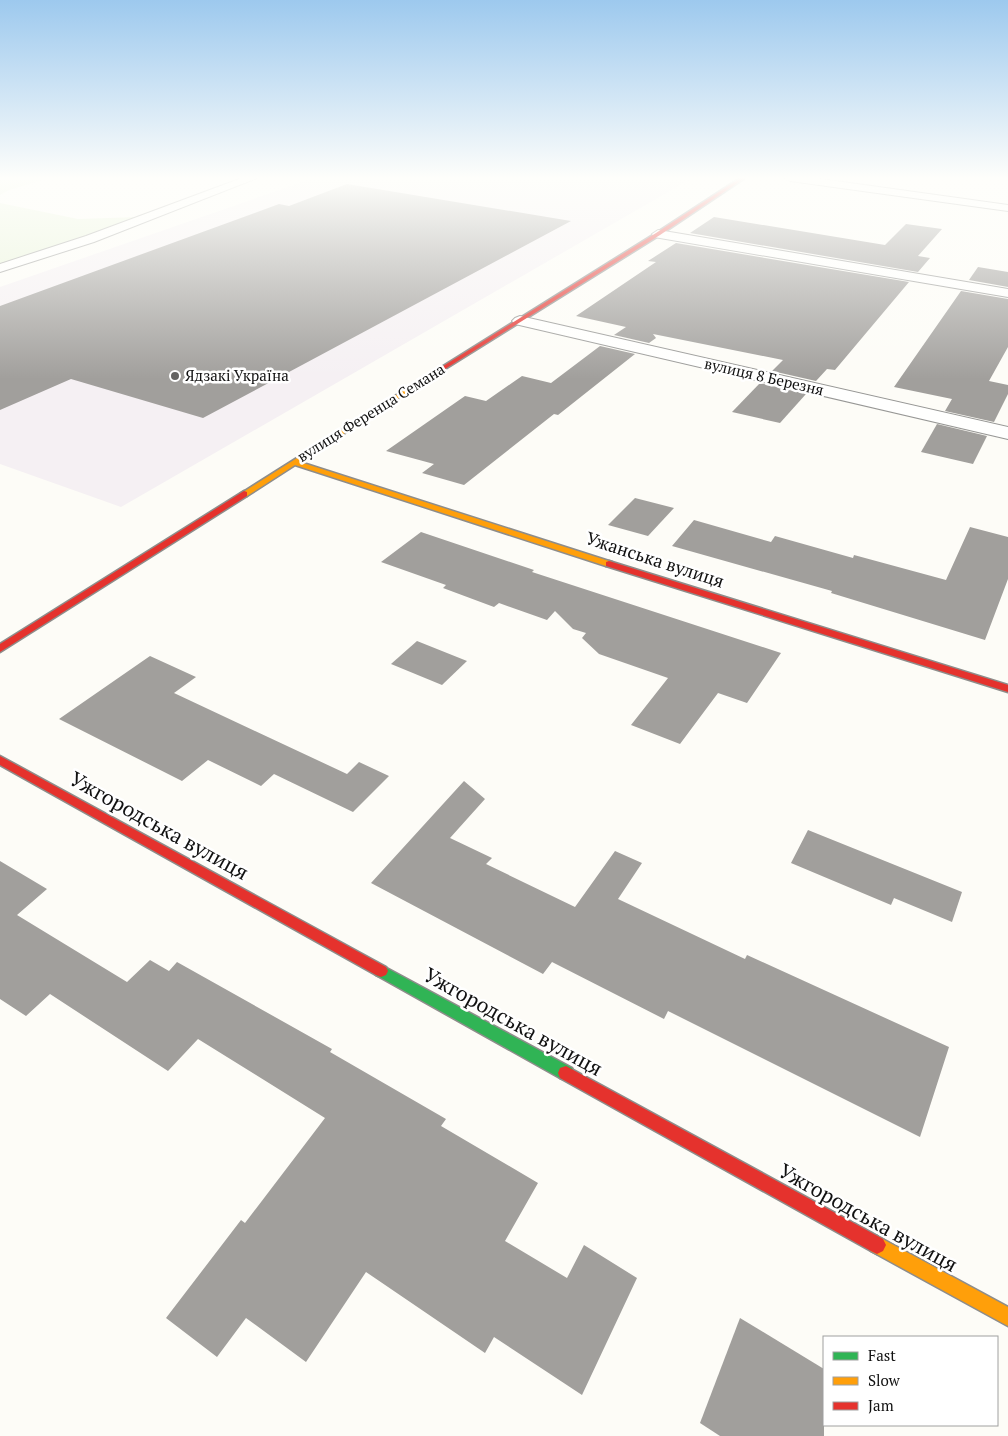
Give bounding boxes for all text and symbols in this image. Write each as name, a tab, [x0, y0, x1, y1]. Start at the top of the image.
street label: вулиця 8 Березня	[703, 353, 826, 399]
street label: вулиця Ференца Семана	[293, 358, 448, 466]
place label: Ядзакі Україна	[185, 365, 289, 385]
marker: Ядзакі Україна	[169, 370, 181, 382]
street label: Ужанська вулиця	[583, 525, 728, 593]
street label: Ужгородська вулиця	[65, 764, 254, 886]
street label: Ужгородська вулиця	[419, 960, 608, 1082]
street label: Ужгородська вулиця	[774, 1156, 963, 1278]
legend	[823, 1336, 998, 1426]
text: Fast	[868, 1345, 896, 1365]
text: Slow	[868, 1370, 901, 1390]
text: Jam	[868, 1395, 894, 1415]

